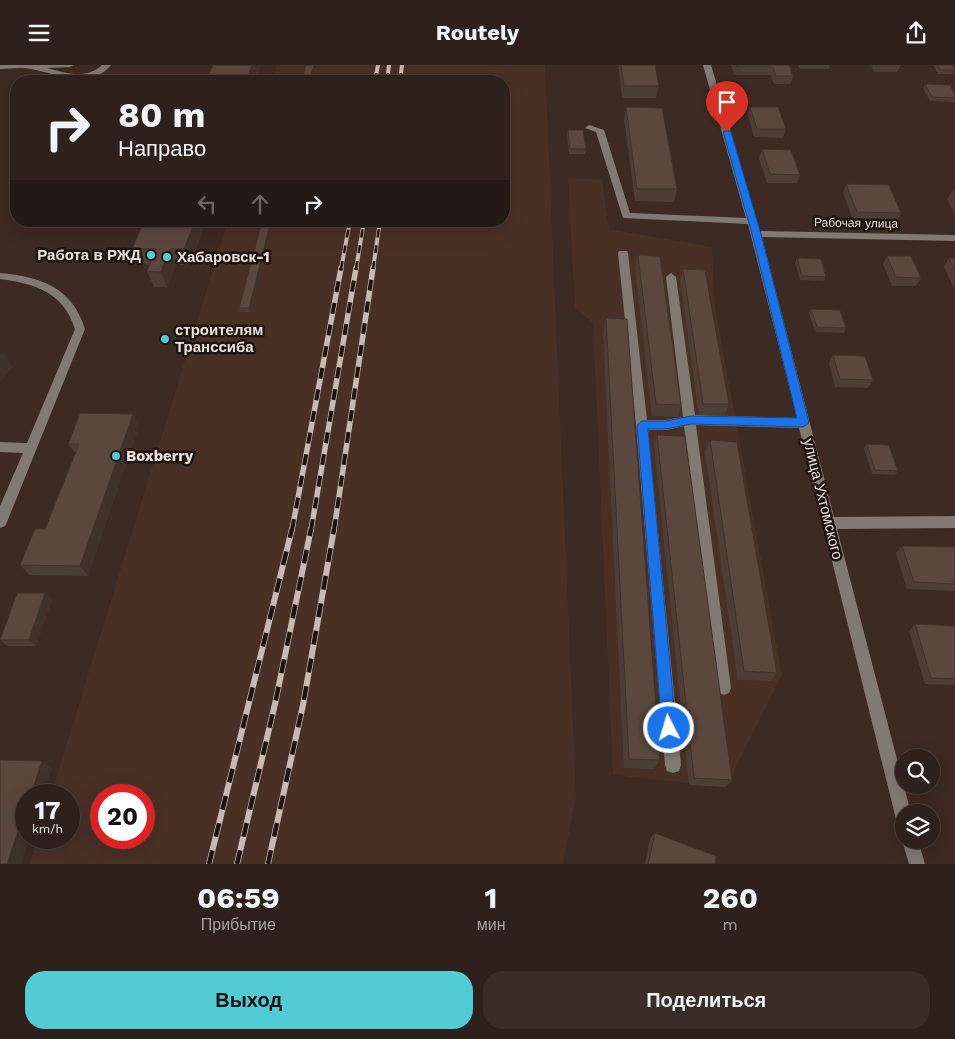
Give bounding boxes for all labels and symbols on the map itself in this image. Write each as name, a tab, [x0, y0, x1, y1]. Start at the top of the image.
pin	[706, 81, 748, 132]
street label: Рабочая улица	[814, 215, 898, 231]
place label: Работа в РЖД	[37, 246, 141, 264]
place label: Хабаровск-1	[177, 248, 270, 266]
marker: Работа в РЖД	[145, 249, 157, 261]
marker: Хабаровск-1	[161, 251, 173, 263]
place label: строителям Транссиба	[175, 321, 263, 356]
marker: строителям Транссиба	[159, 333, 171, 345]
street label: улица Ухтомского	[799, 437, 847, 561]
place label: Boxberry	[126, 447, 194, 465]
marker: Boxberry	[110, 450, 122, 462]
position arrow	[642, 701, 694, 753]
speed limit sign: 20	[90, 784, 155, 849]

